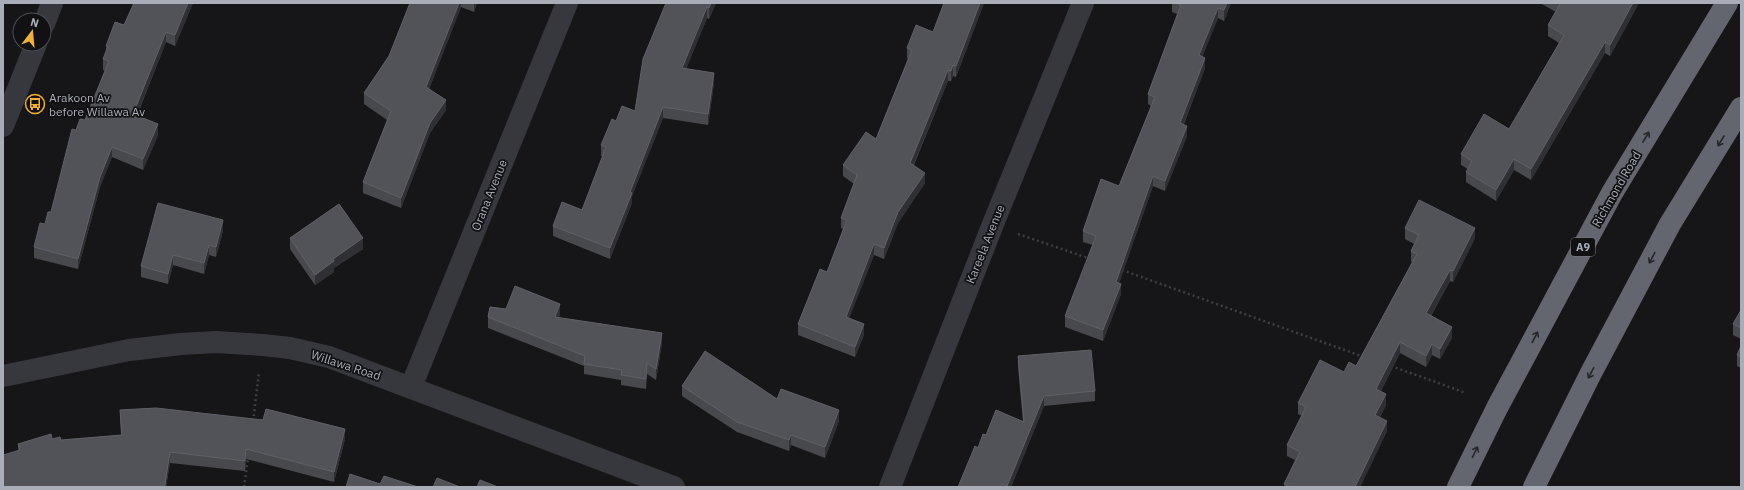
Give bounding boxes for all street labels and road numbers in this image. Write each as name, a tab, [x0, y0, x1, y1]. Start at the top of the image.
street label: Richmond Road	[1588, 148, 1644, 230]
street label: Orana Avenue	[468, 157, 510, 233]
street label: Kareela Avenue	[962, 202, 1008, 286]
road number: A9	[1571, 238, 1595, 256]
street label: Willawa Road	[309, 347, 383, 383]

